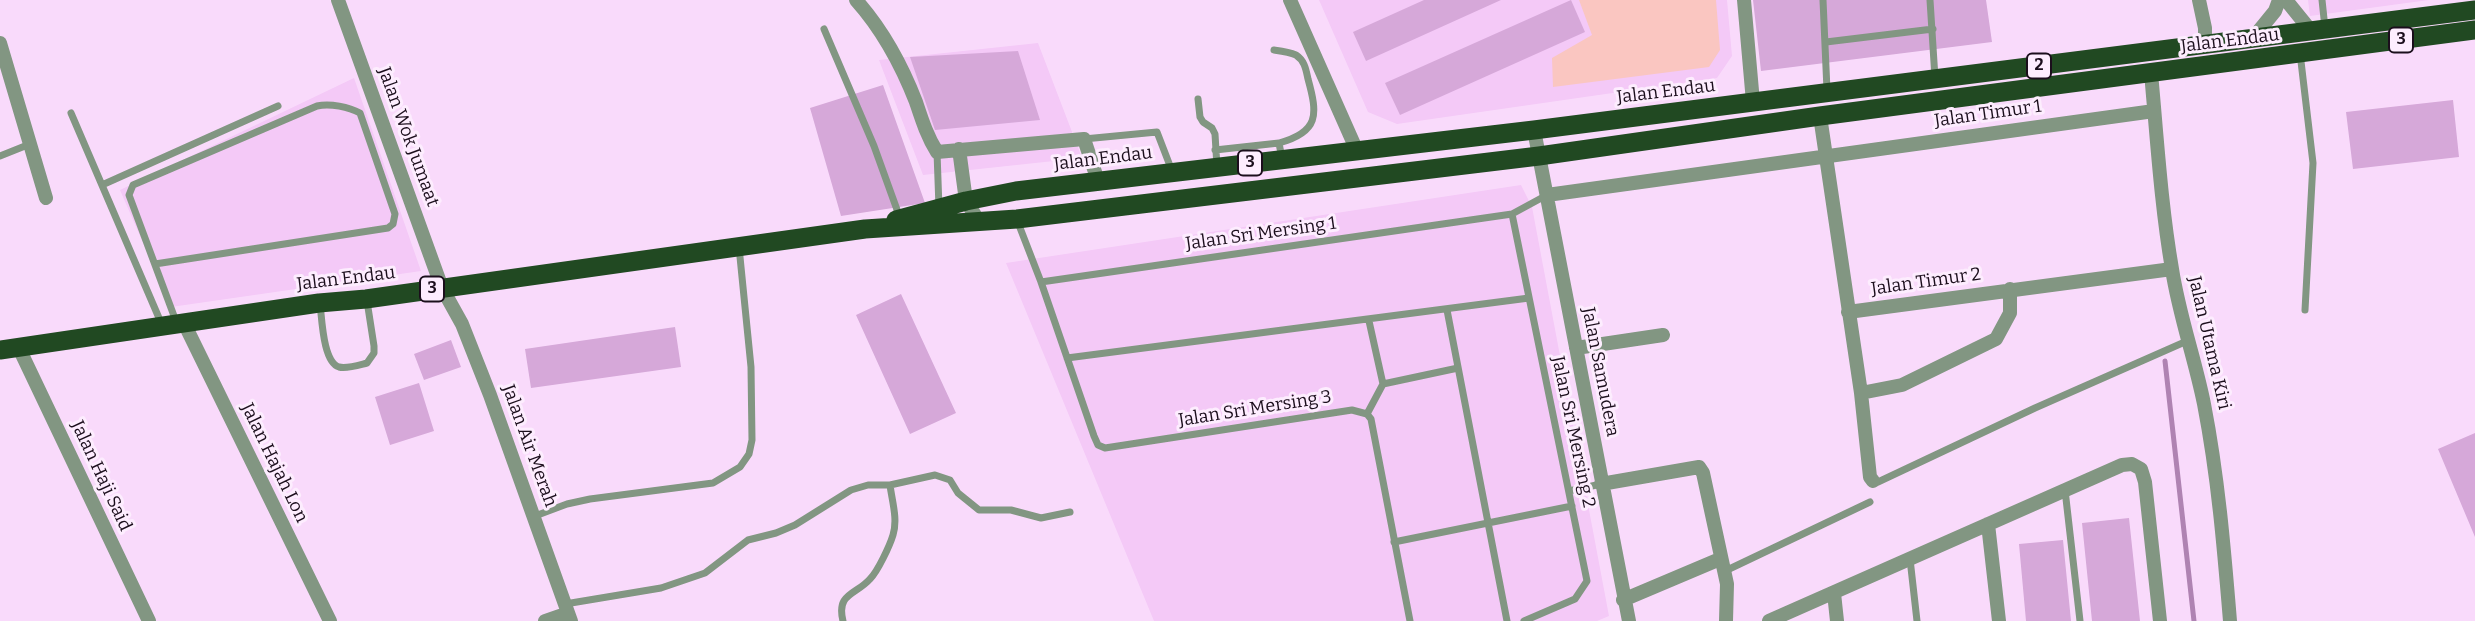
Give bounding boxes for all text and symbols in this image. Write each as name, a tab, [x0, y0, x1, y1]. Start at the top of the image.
street label: Jalan Endau	[2180, 24, 2280, 58]
road number: 3	[2389, 28, 2413, 52]
road number: 2	[2027, 54, 2051, 78]
street label: Jalan Wok Jumaat	[373, 64, 443, 210]
street label: Jalan Endau	[1616, 75, 1716, 109]
street label: Jalan Timur 1	[1933, 96, 2043, 132]
street label: Jalan Endau	[1053, 142, 1153, 176]
road number: 3	[1238, 150, 1262, 176]
street label: Jalan Sri Mersing 1	[1184, 213, 1338, 255]
street label: Jalan Endau	[296, 262, 396, 296]
street label: Jalan Timur 2	[1870, 264, 1982, 300]
street label: Jalan Utama Kiri	[2183, 274, 2235, 412]
road number: 3	[420, 276, 444, 302]
street label: Jalan Samudera	[1577, 305, 1623, 439]
street label: Jalan Sri Mersing 2	[1546, 354, 1600, 510]
street label: Jalan Air Merah	[497, 382, 561, 510]
street label: Jalan Sri Mersing 3	[1177, 386, 1333, 432]
street label: Jalan Hajah Lon	[236, 400, 312, 526]
street label: Jalan Haji Said	[66, 417, 136, 535]

